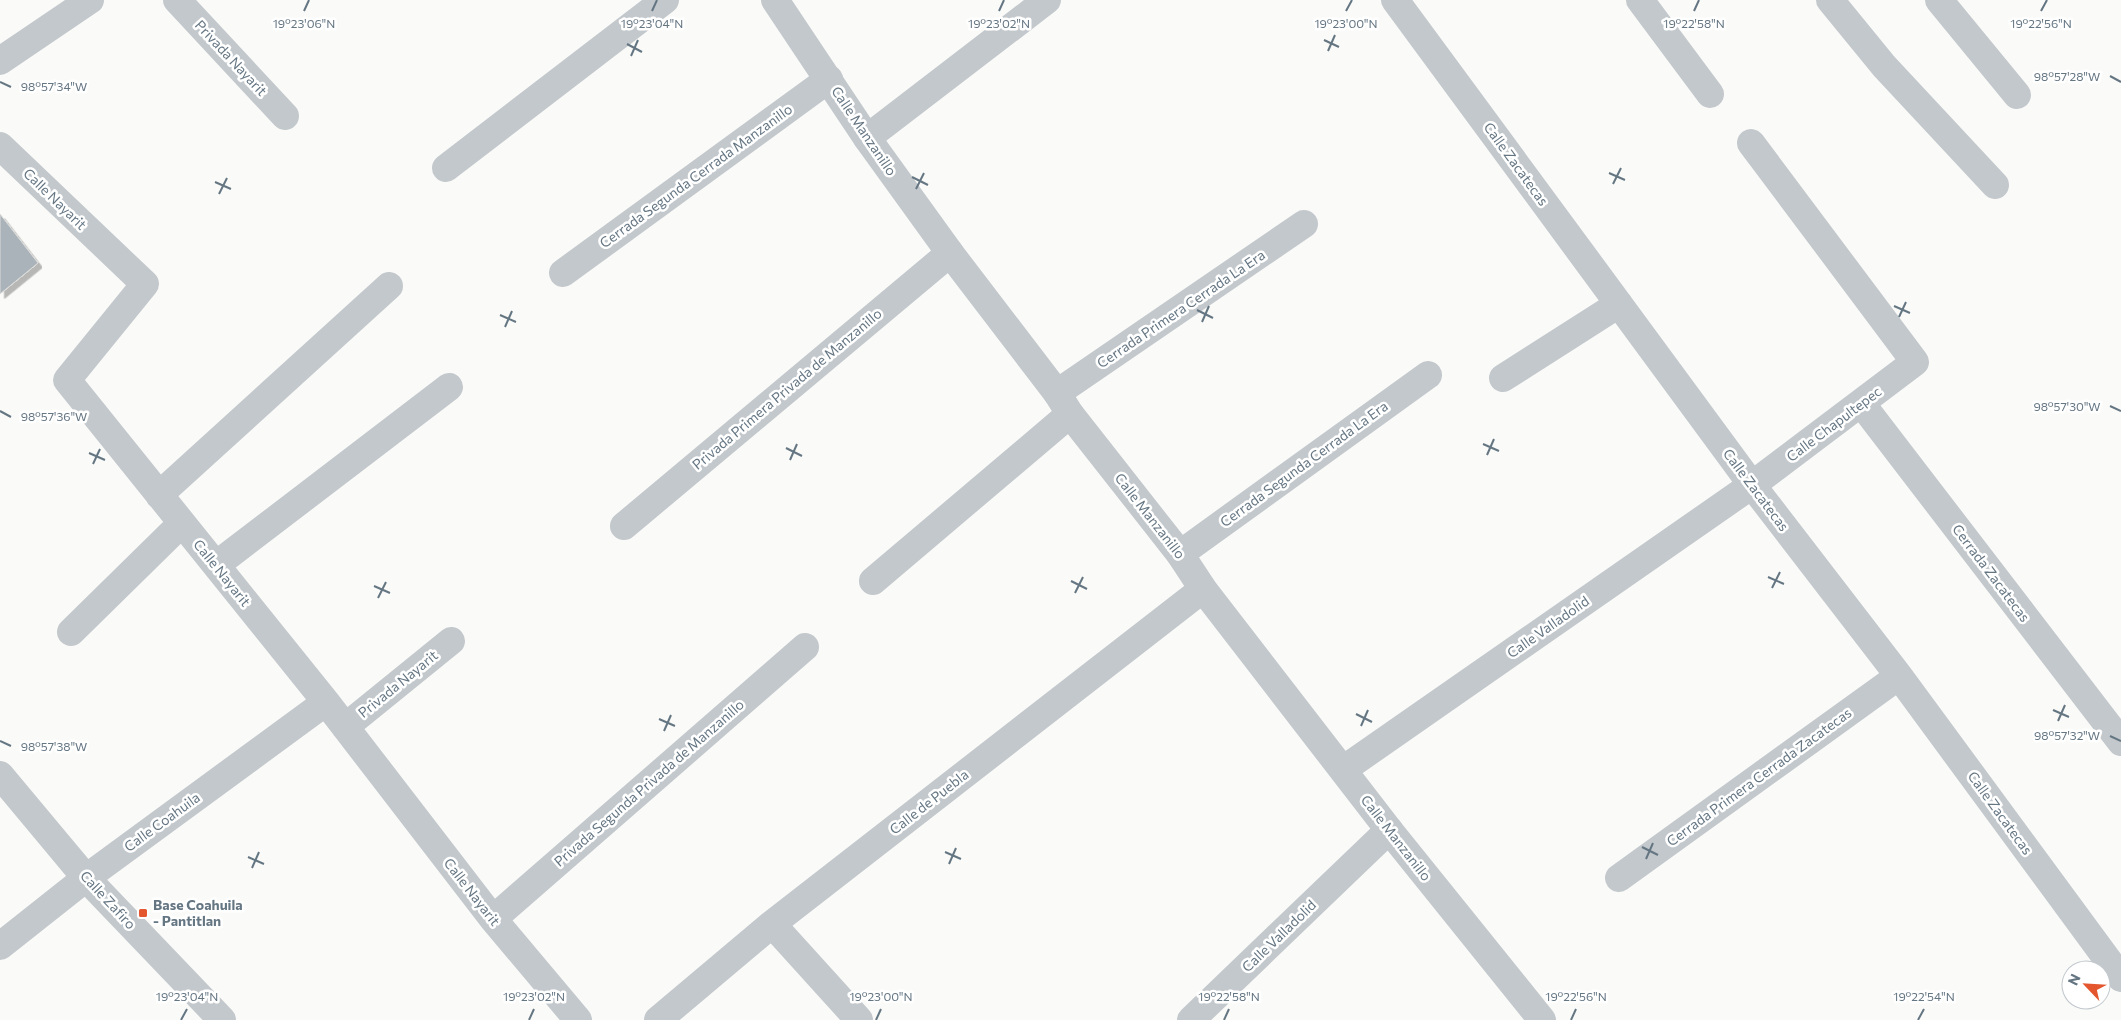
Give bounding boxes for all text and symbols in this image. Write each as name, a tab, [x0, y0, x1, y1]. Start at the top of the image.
street label: Privada Nayarit	[192, 16, 271, 99]
text: 19°23'06"N	[273, 16, 335, 30]
text: 19°23'04"N	[621, 16, 683, 30]
text: 19°23'02"N	[968, 16, 1030, 30]
text: 19°23'00"N	[1314, 16, 1378, 30]
text: 19°22'58"N	[1663, 16, 1725, 30]
text: 19°22'56"N	[2010, 16, 2072, 30]
text: 98°57'28"W	[2034, 69, 2100, 83]
text: 98°57'34"W	[21, 79, 87, 93]
street label: Calle Manzanillo	[828, 83, 901, 179]
street label: Cerrada Segunda Cerrada Manzanillo	[596, 100, 795, 251]
street label: Calle Zacatecas	[1481, 119, 1552, 209]
street label: Calle Nayarit	[20, 164, 91, 233]
street label: Cerrada Primera Cerrada La Era	[1093, 246, 1268, 371]
street label: Privada Primera Privada de Manzanillo	[689, 304, 885, 473]
street label: Calle Chapultepec	[1783, 382, 1885, 465]
street label: Cerrada Segunda Cerrada La Era	[1217, 397, 1391, 530]
text: 98°57'30"W	[2033, 399, 2101, 413]
text: 98°57'36"W	[21, 409, 87, 423]
street label: Calle Zacatecas	[1720, 445, 1793, 534]
street label: Calle Manzanillo	[1112, 469, 1189, 562]
street label: Cerrada Zacatecas	[1949, 520, 2034, 625]
street label: Calle Nayarit	[190, 536, 255, 610]
street label: Calle Valladolid	[1503, 592, 1592, 661]
street label: Privada Nayarit	[354, 646, 441, 721]
street label: Privada Segunda Privada de Manzanillo	[550, 695, 747, 870]
street label: Cerrada Primera Cerrada Zacatecas	[1663, 704, 1855, 849]
text: 98°57'32"W	[2034, 728, 2100, 742]
text: 98°57'38"W	[21, 739, 87, 753]
street label: Calle de Puebla	[886, 766, 972, 838]
street label: Calle Zacatecas	[1965, 768, 2036, 858]
street label: Calle Coahuila	[120, 788, 203, 855]
street label: Calle Manzanillo	[1358, 791, 1435, 884]
street label: Calle Nayarit	[441, 854, 504, 929]
street label: Calle Zafiro	[77, 867, 140, 932]
place label: Base Coahuila - Pantitlan	[153, 896, 243, 929]
street label: Calle Valladolid	[1238, 896, 1319, 975]
marker: Base Coahuila - Pantitlan	[137, 907, 149, 919]
north arrow	[2061, 960, 2111, 1010]
text: N	[2064, 971, 2084, 988]
text: 19°23'04"N	[156, 989, 218, 1003]
text: 19°23'02"N	[503, 989, 565, 1003]
text: 19°23'00"N	[849, 989, 913, 1003]
text: 19°22'58"N	[1198, 989, 1260, 1003]
text: 19°22'56"N	[1545, 989, 1607, 1003]
text: 19°22'54"N	[1893, 989, 1955, 1003]

